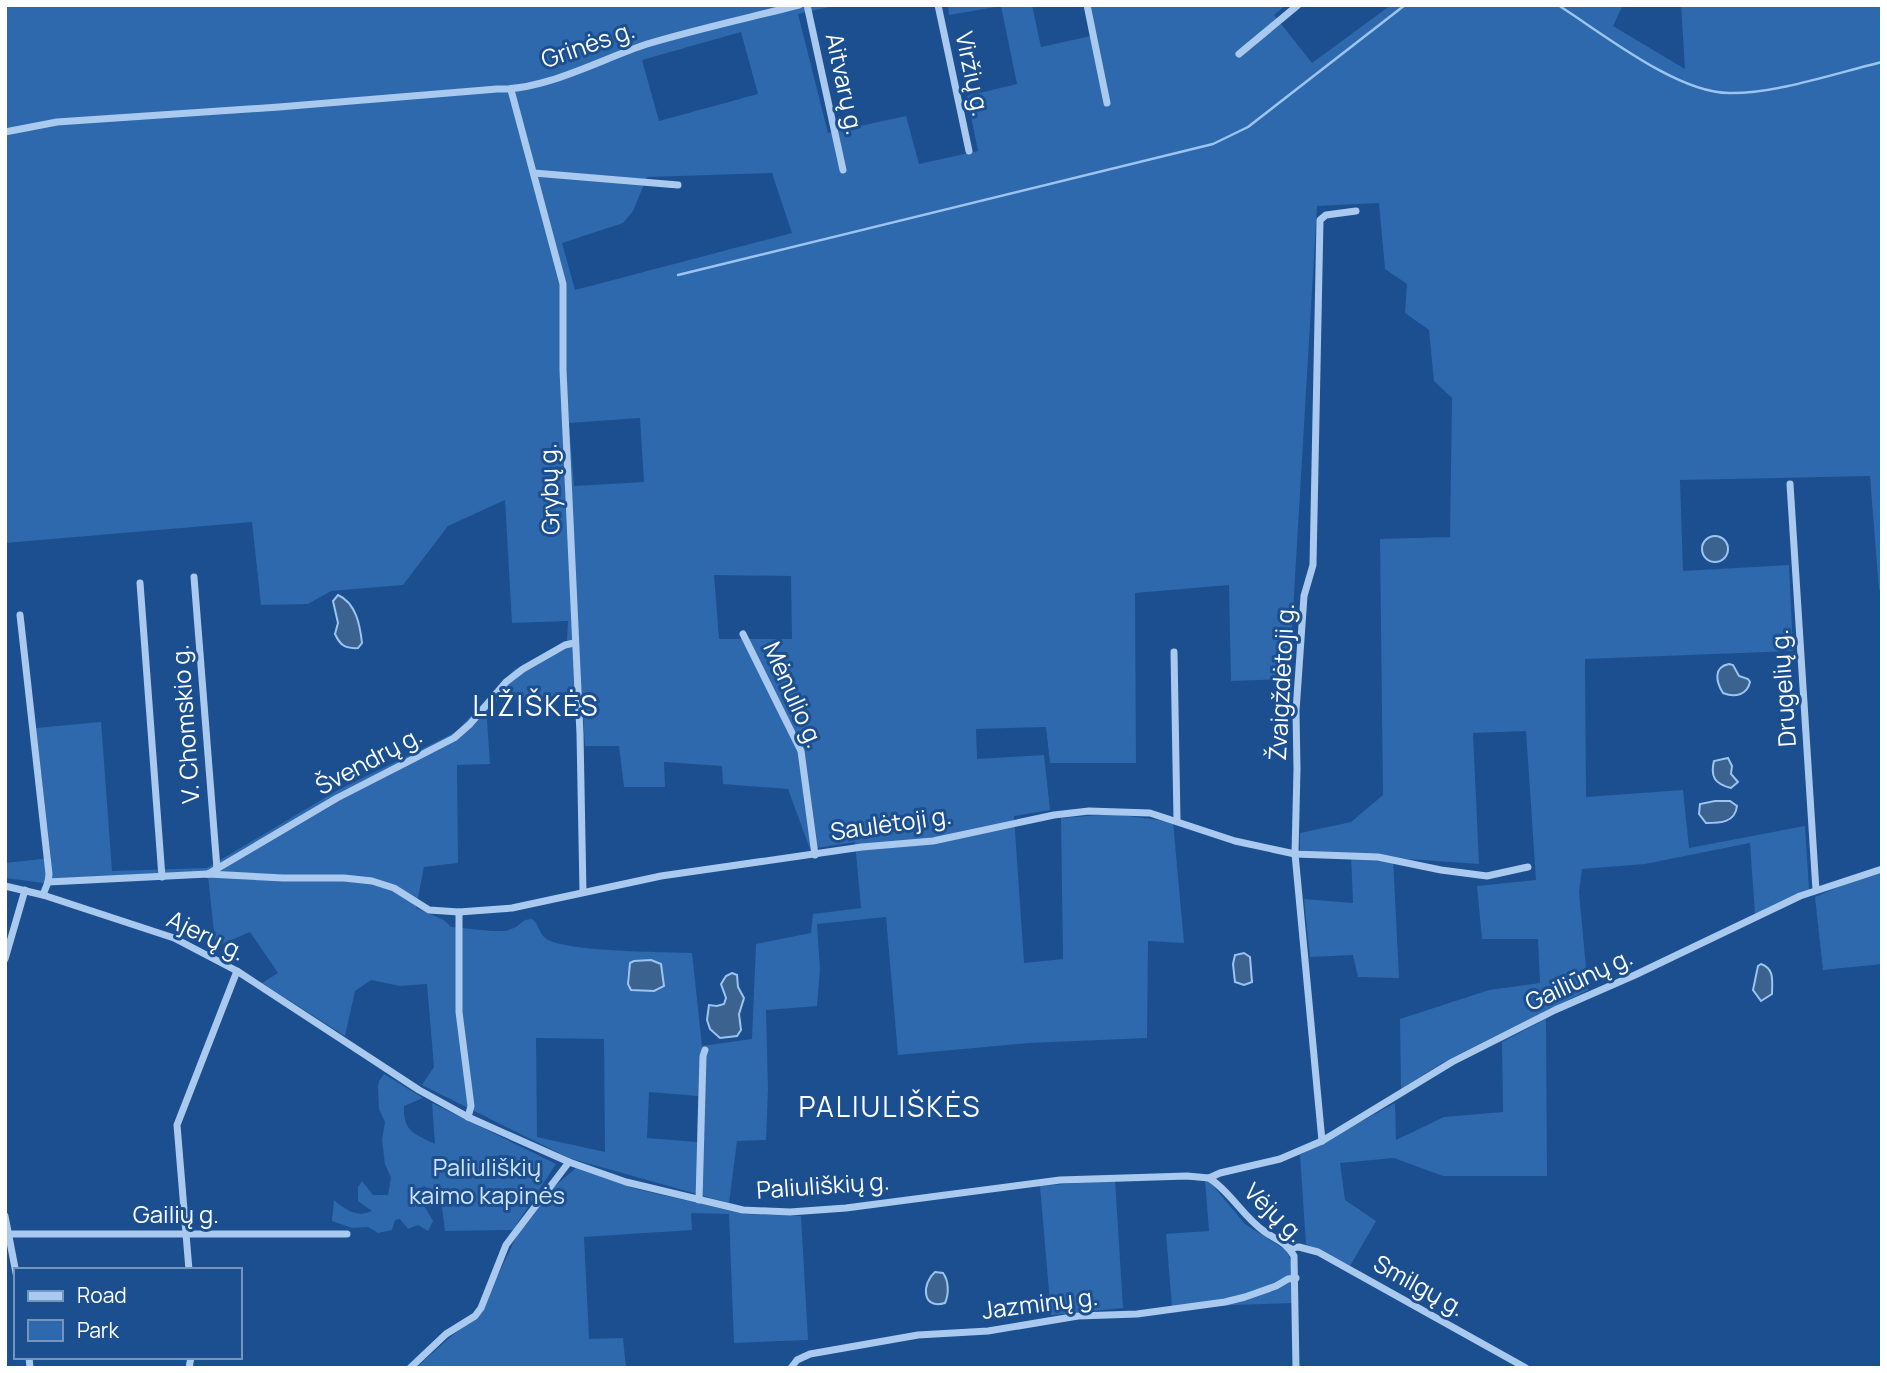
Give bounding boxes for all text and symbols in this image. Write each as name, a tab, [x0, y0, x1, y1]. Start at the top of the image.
street label: Grinės g.	[536, 12, 639, 75]
street label: Viržių g.	[948, 28, 999, 119]
street label: Aitvarų g.	[819, 30, 872, 138]
street label: Grybų g.	[530, 443, 567, 535]
street label: Žvaigždėtoji g.	[1260, 602, 1301, 762]
street label: Drugelių g.	[1762, 628, 1803, 748]
street label: Mėnulio g.	[756, 636, 832, 753]
street label: V. Chomskio g.	[162, 643, 207, 805]
district label: LIŽIŠKĖS	[473, 686, 599, 724]
street label: Švendrų g.	[309, 718, 428, 802]
street label: Saulėtoji g.	[828, 798, 954, 847]
street label: Ajerų g.	[162, 902, 251, 968]
street label: Gailiūnų g.	[1519, 939, 1637, 1018]
district label: PALIULIŠKĖS	[799, 1087, 981, 1125]
park label: Paliuliškių kaimo kapinės	[409, 1150, 565, 1211]
street label: Paliuliškių g.	[755, 1163, 891, 1206]
street label: Vėjų g.	[1237, 1175, 1313, 1249]
street label: Gailių g.	[133, 1197, 219, 1230]
street label: Smilgų g.	[1368, 1246, 1471, 1323]
legend	[14, 1268, 242, 1359]
street label: Jazminų g.	[980, 1279, 1100, 1326]
text: Road	[77, 1281, 127, 1309]
text: Park	[77, 1316, 119, 1344]

